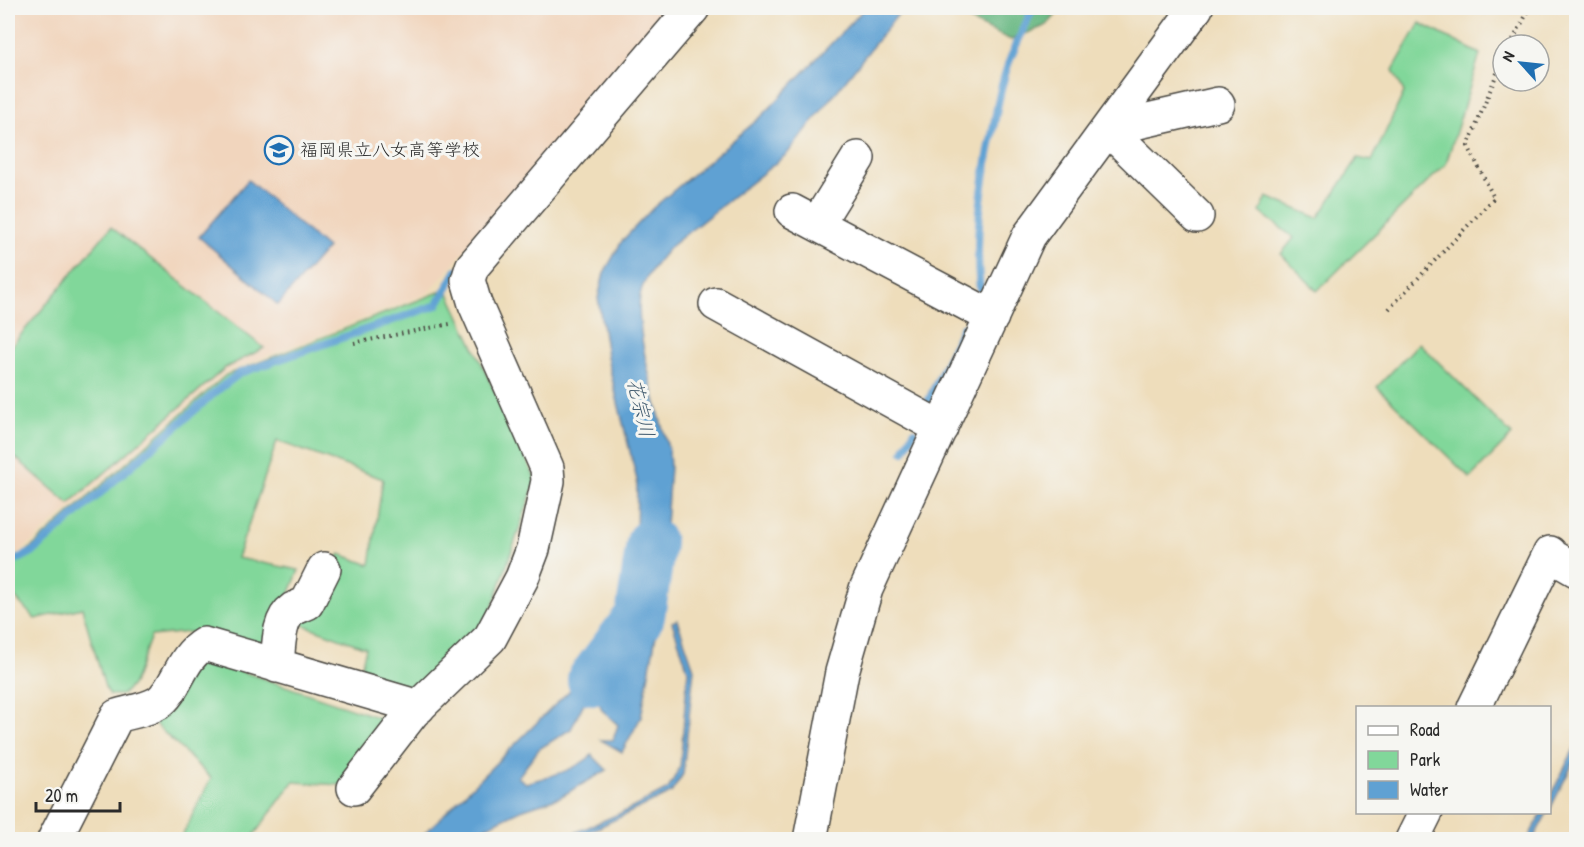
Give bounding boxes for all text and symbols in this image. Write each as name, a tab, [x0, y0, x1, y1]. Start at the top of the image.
north arrow	[1491, 33, 1551, 93]
text: N	[1496, 47, 1520, 65]
school or university icon: 福岡県立八女高等学校	[263, 134, 295, 166]
place label: 福岡県立八女高等学校	[300, 137, 480, 162]
water label: 花宗川	[622, 376, 661, 440]
legend	[1356, 706, 1551, 814]
text: Road	[1410, 717, 1440, 742]
text: Park	[1410, 747, 1441, 772]
scale bar	[36, 775, 120, 813]
text: Water	[1410, 777, 1448, 802]
text: 20 m	[45, 783, 78, 808]

